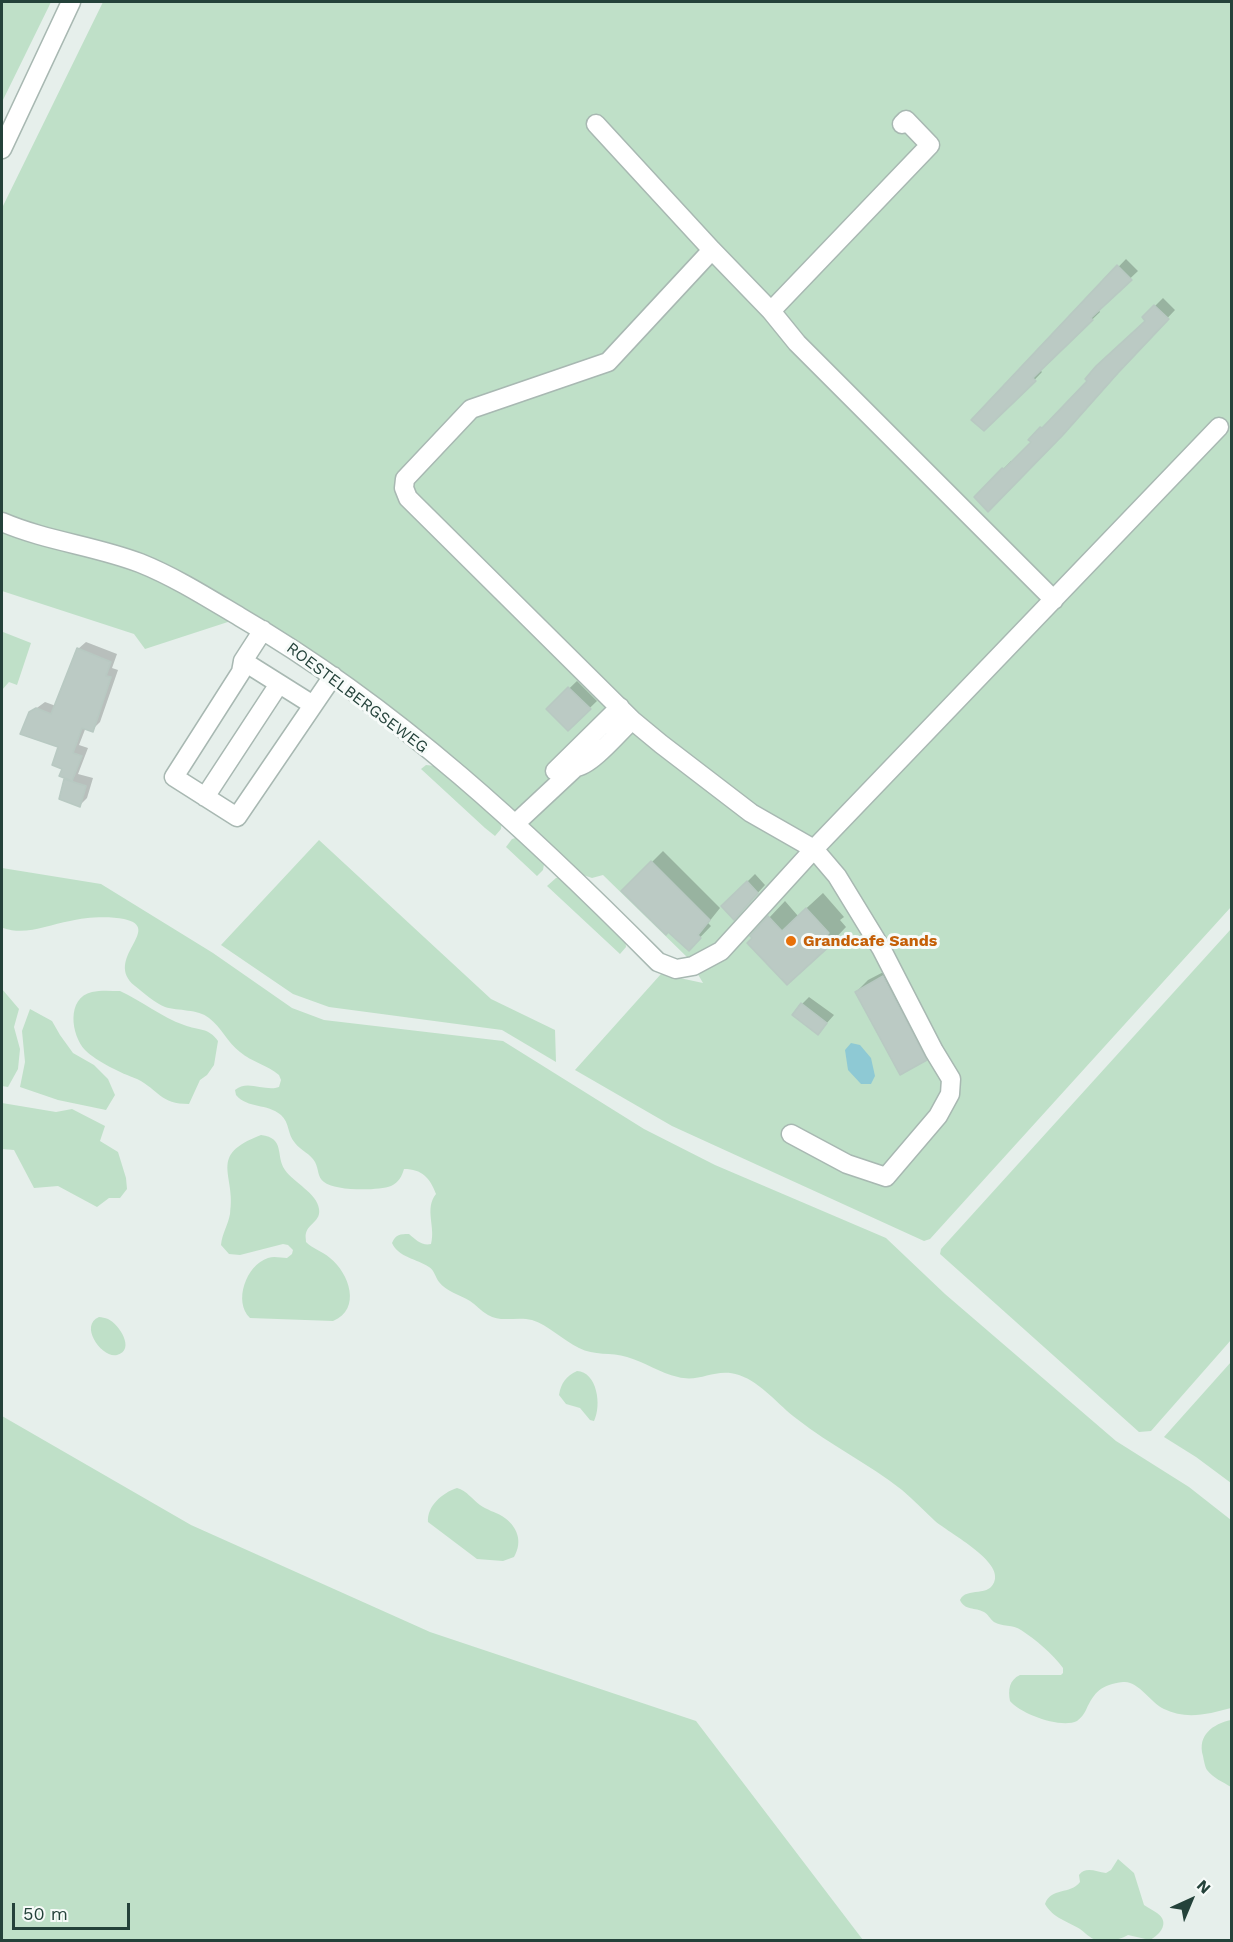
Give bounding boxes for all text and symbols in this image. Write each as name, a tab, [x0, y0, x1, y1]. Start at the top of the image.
street label: ROESTELBERGSEWEG	[282, 639, 432, 757]
place label: Grandcafe Sands	[803, 931, 937, 951]
marker: Grandcafe Sands	[784, 934, 798, 948]
north arrow	[1161, 1870, 1221, 1930]
text: N	[1193, 1876, 1215, 1898]
scale bar	[15, 1891, 134, 1929]
text: 50 m	[23, 1903, 68, 1924]

